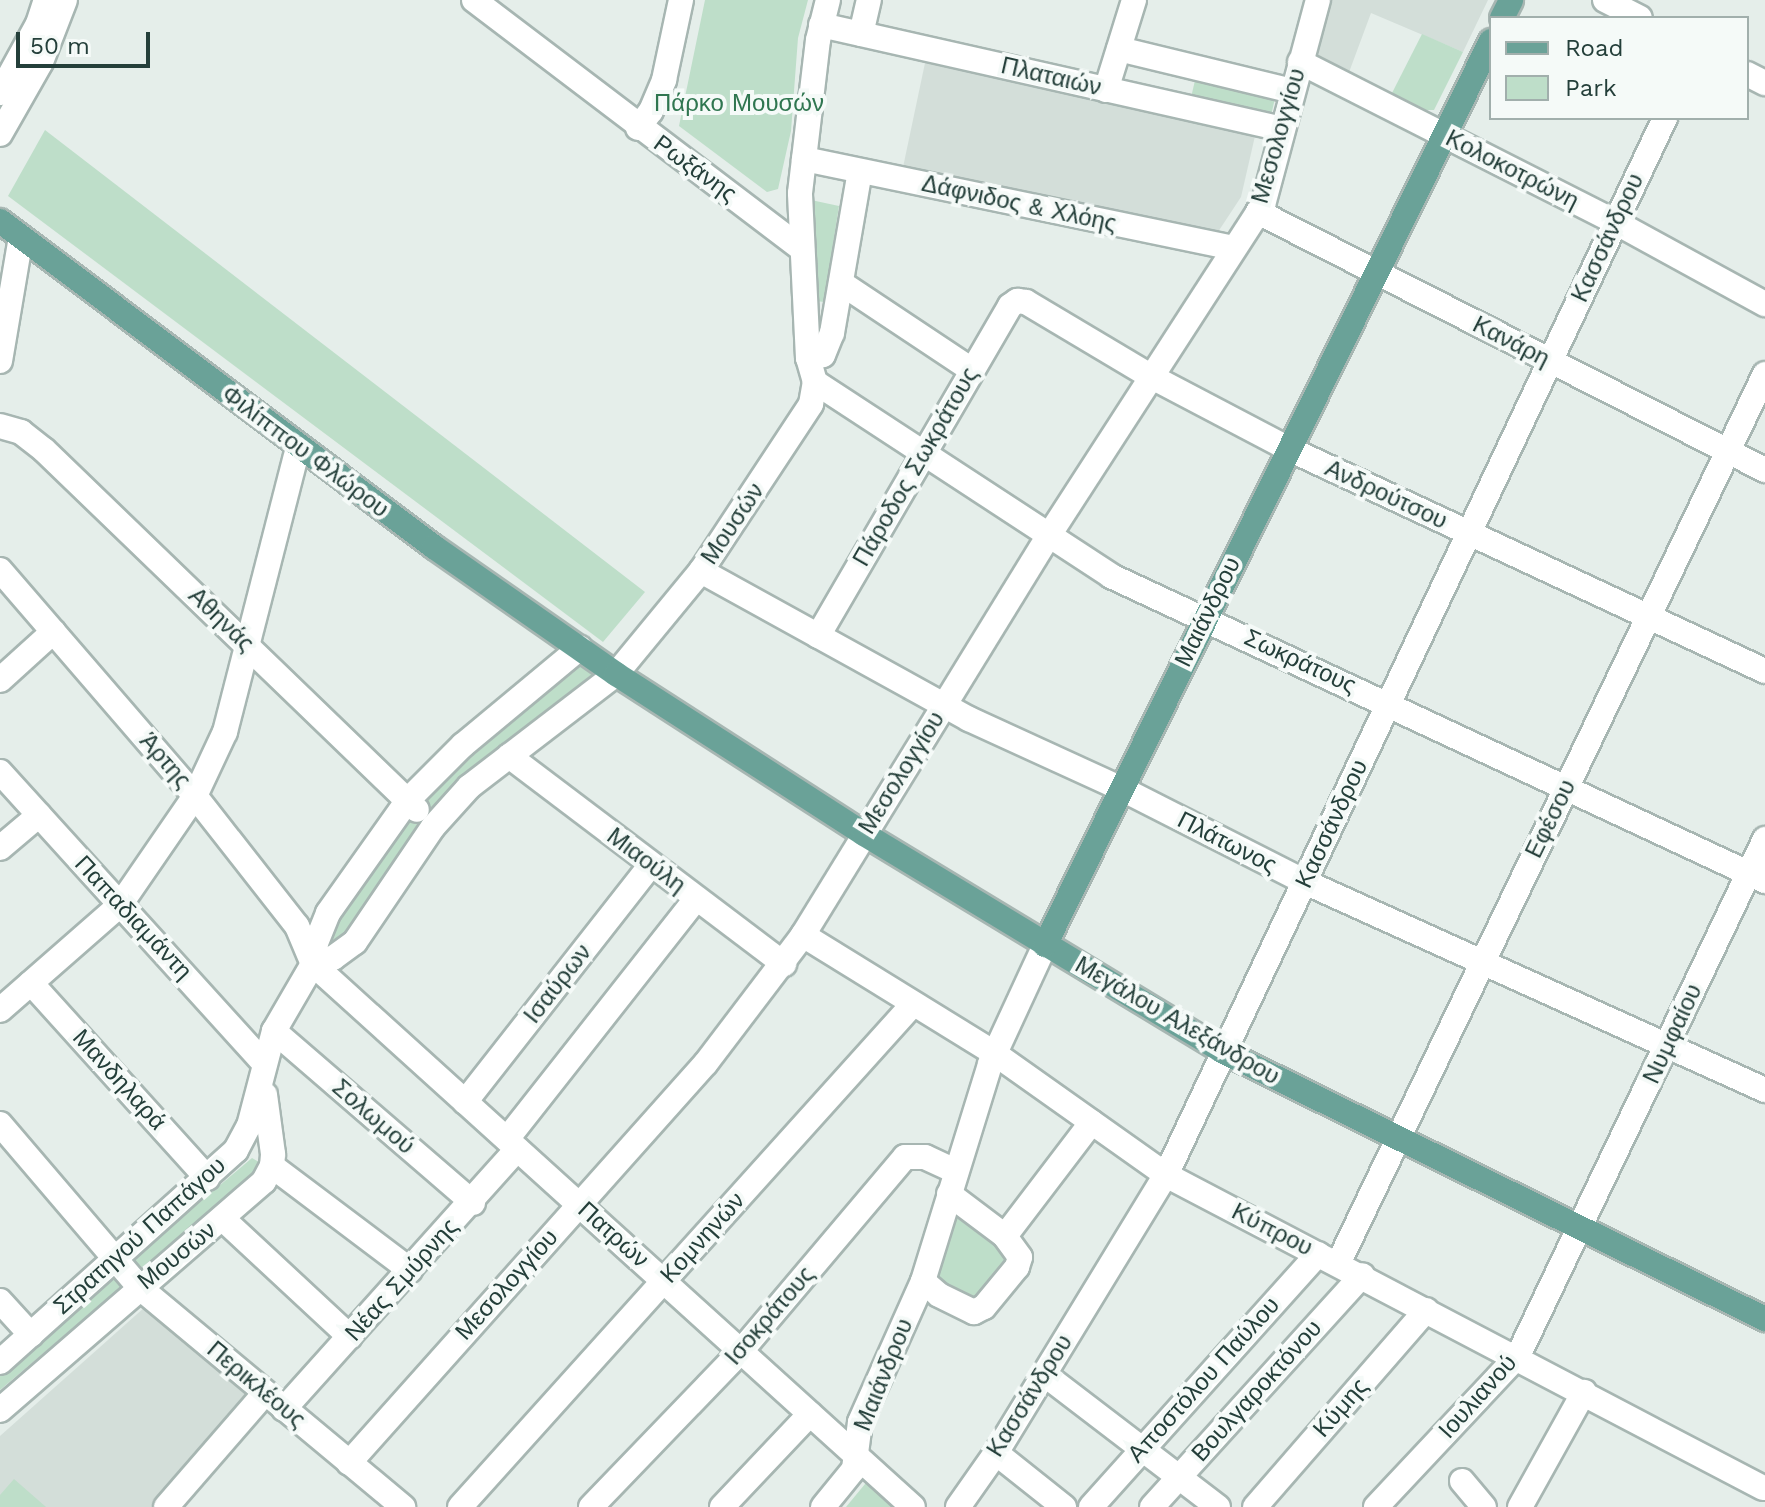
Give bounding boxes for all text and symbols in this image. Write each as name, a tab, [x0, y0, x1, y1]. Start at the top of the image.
scale bar	[20, 16, 154, 66]
legend	[1489, 16, 1749, 120]
text: 50 m	[30, 32, 90, 60]
text: Road	[1565, 34, 1624, 62]
street label: Πλαταιών	[998, 52, 1104, 102]
street label: Μεσολογγίου	[1246, 65, 1312, 207]
text: Park	[1565, 74, 1617, 102]
park label: Πάρκο Μουσών	[654, 90, 824, 118]
street label: Κολοκοτρώνη	[1441, 124, 1583, 216]
street label: Ρωξάνης	[648, 129, 742, 209]
street label: Δάφνιδος & Χλόης	[919, 169, 1119, 239]
street label: Κασσάνδρου	[1566, 169, 1650, 307]
street label: Κανάρη	[1468, 310, 1554, 374]
street label: Πάροδος Σωκράτους	[847, 362, 985, 572]
street label: Φιλίππου Φλώρου	[216, 380, 394, 524]
street label: Ανδρούτσου	[1320, 454, 1452, 536]
street label: Μουσών	[695, 478, 771, 570]
street label: Μαιάνδρου	[1169, 552, 1247, 672]
street label: Αθηνάς	[182, 582, 260, 658]
street label: Σωκράτους	[1239, 624, 1361, 700]
street label: Μεσολογγίου	[853, 706, 951, 840]
street label: Άρτης	[133, 728, 197, 794]
street label: Κασσάνδρου	[1290, 755, 1374, 893]
street label: Εφέσου	[1520, 775, 1582, 863]
street label: Πλάτωνος	[1173, 806, 1281, 880]
street label: Μιαούλη	[601, 822, 691, 900]
street label: Παπαδιαμάντη	[68, 850, 198, 986]
street label: Ισαύρων	[518, 939, 598, 1029]
street label: Μεγάλου Αλεξάνδρου	[1070, 951, 1284, 1091]
street label: Νυμφαίου	[1637, 980, 1709, 1088]
street label: Μανδηλαρά	[66, 1024, 172, 1136]
street label: Σολωμού	[326, 1073, 420, 1161]
street label: Στρατηγού Παπάγου	[48, 1151, 232, 1321]
street label: Κομνηνών	[655, 1187, 751, 1289]
street label: Πατρών	[572, 1196, 654, 1274]
street label: Κύπρου	[1227, 1197, 1317, 1263]
street label: Νέας Σμύρνης	[339, 1213, 465, 1347]
street label: Μουσών	[132, 1216, 222, 1296]
street label: Μεσολογγίου	[450, 1224, 564, 1346]
street label: Ισοκράτους	[719, 1261, 821, 1371]
street label: Αποστόλου Παύλου	[1122, 1291, 1286, 1469]
street label: Βουλγαροκτόνου	[1186, 1314, 1328, 1468]
street label: Μαιάνδρου	[848, 1315, 920, 1435]
street label: Κασσάνδρου	[981, 1330, 1079, 1462]
street label: Περικλέους	[201, 1335, 311, 1435]
street label: Ιουλιανού	[1433, 1349, 1523, 1445]
street label: Κύμης	[1308, 1373, 1374, 1443]

